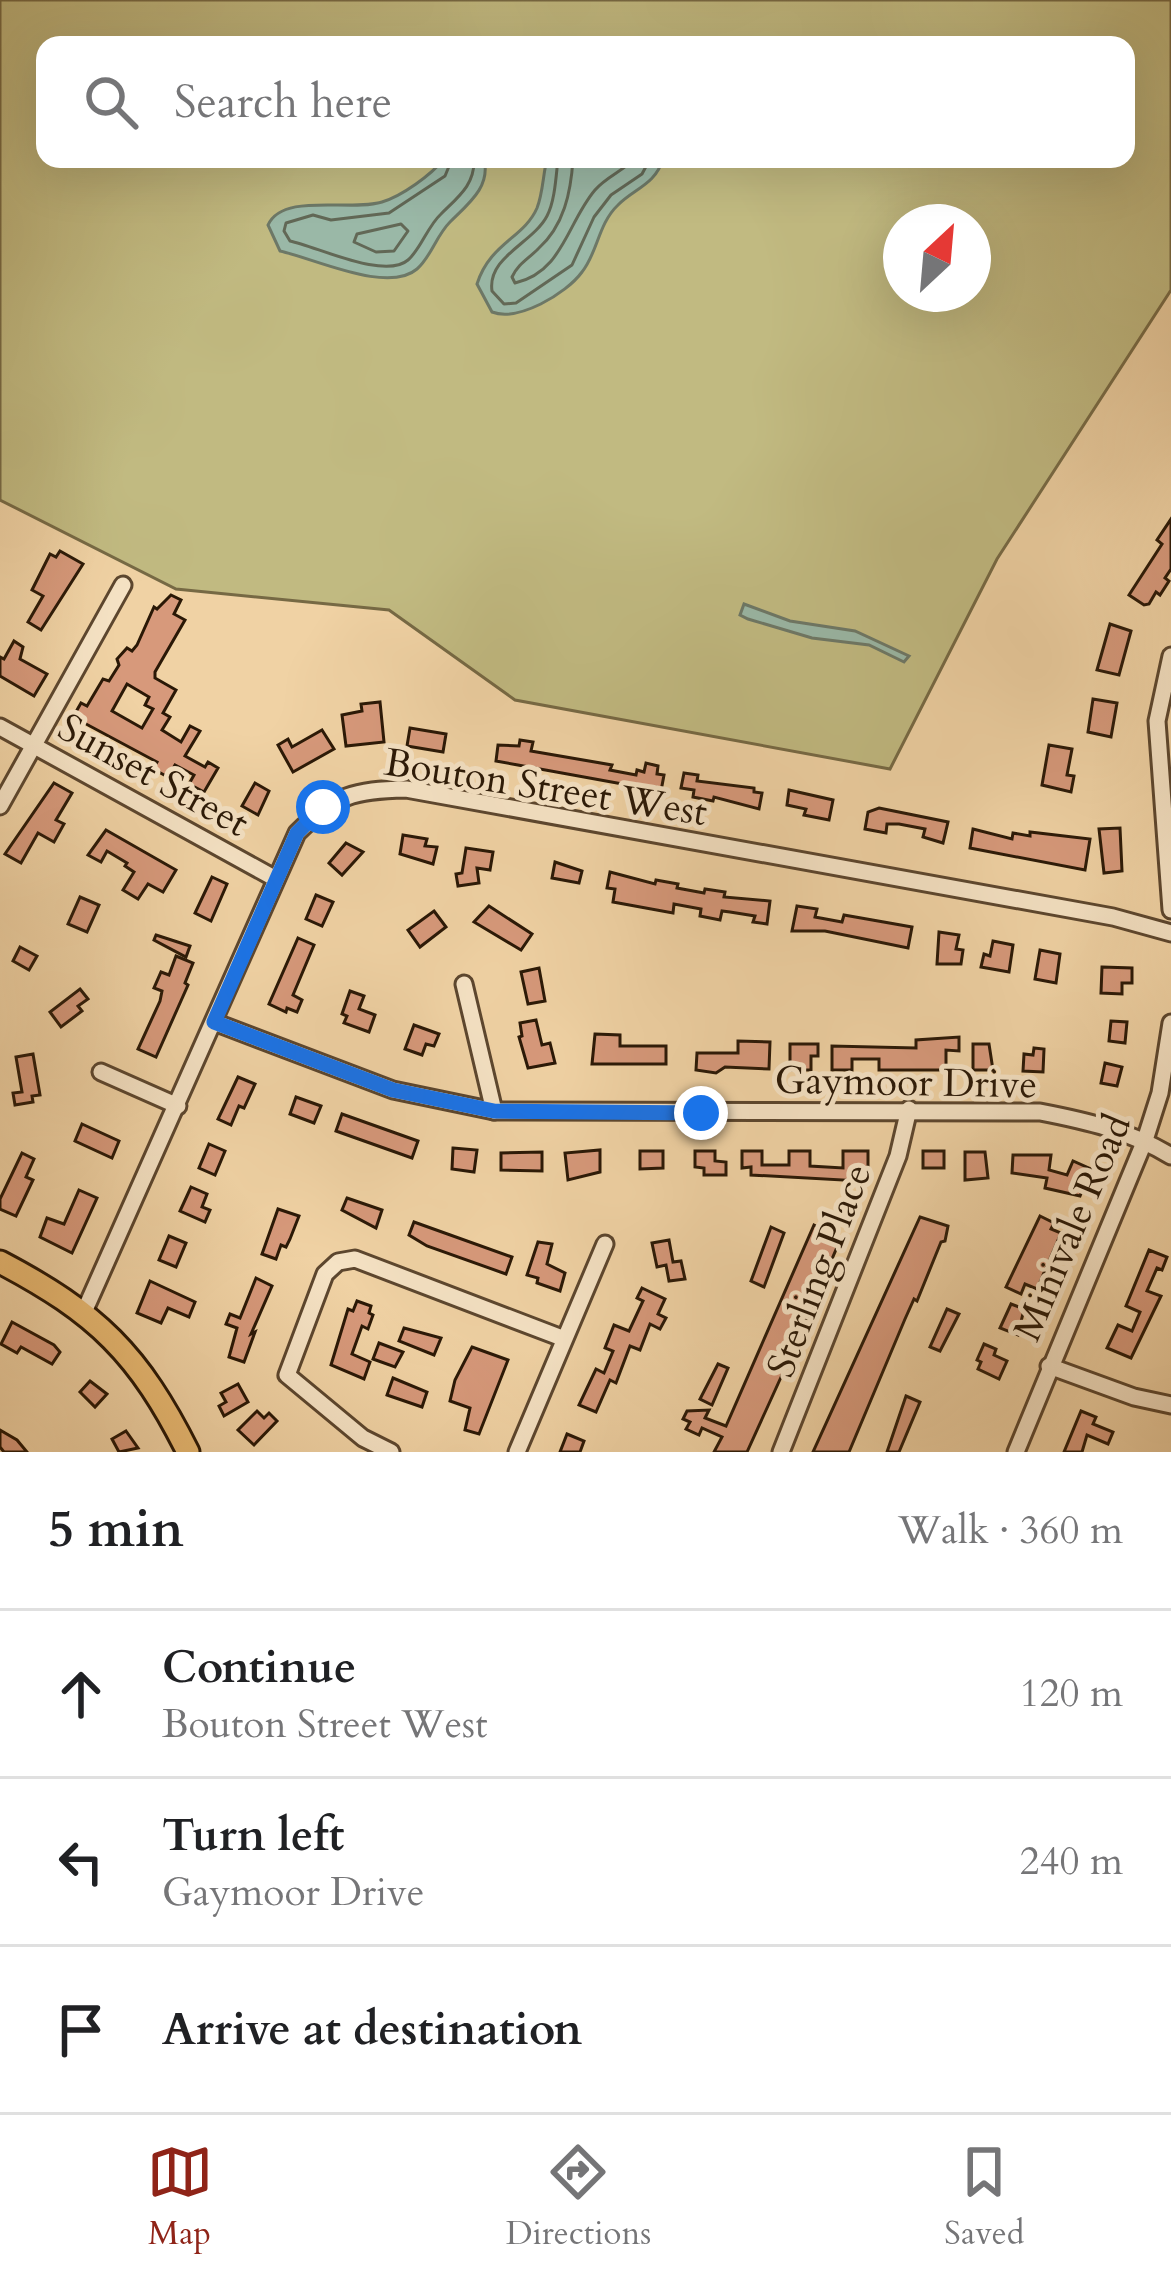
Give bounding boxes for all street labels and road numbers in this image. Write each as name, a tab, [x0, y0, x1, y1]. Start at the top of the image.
street label: Sunset Street	[48, 701, 258, 850]
street label: Bouton Street West	[381, 736, 711, 839]
street label: Gaymoor Drive	[774, 1054, 1038, 1111]
street label: Minivale Road	[1001, 1106, 1144, 1349]
street label: Sterling Place	[754, 1156, 884, 1385]

